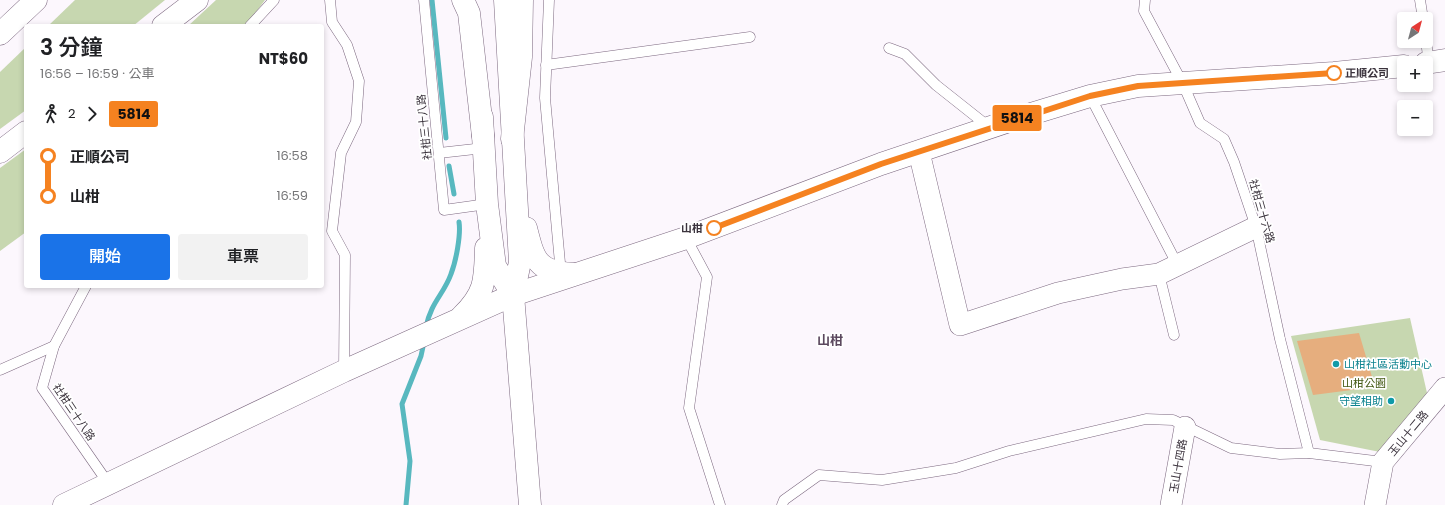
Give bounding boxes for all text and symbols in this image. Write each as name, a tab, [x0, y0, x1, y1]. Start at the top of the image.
north arrow	[1397, 12, 1433, 48]
map controls	[1397, 12, 1433, 136]
text: 3 分鐘	[40, 32, 102, 63]
text: NT$60	[259, 48, 308, 69]
button: +	[1397, 56, 1433, 92]
text: 16:56 – 16:59 · 公車	[40, 64, 155, 83]
marker: 正順公司	[1326, 65, 1342, 81]
place label: 正順公司	[1345, 65, 1389, 81]
street label: 社柑三十八路	[413, 93, 435, 161]
button: −	[1397, 100, 1433, 136]
icon: walk	[40, 103, 62, 125]
icon: forward	[81, 103, 103, 125]
text: 2	[68, 104, 75, 123]
text: 5814	[117, 104, 150, 124]
line badge: 5814	[989, 105, 1045, 131]
text: 5814	[1001, 108, 1033, 128]
text: 正順公司	[70, 146, 130, 167]
text: 16:58	[276, 146, 308, 165]
street label: 社柑三十六路	[1245, 177, 1279, 245]
text: 山柑	[70, 186, 100, 207]
text: 16:59	[276, 186, 308, 205]
place label: 山柑	[681, 220, 703, 236]
marker: 山柑	[706, 220, 722, 236]
button: 開始	[40, 234, 170, 280]
button: 車票	[178, 234, 308, 280]
district label: 山柑	[817, 331, 843, 350]
place label: 山柑社區活動中心	[1344, 356, 1432, 372]
marker: 山柑社區活動中心	[1331, 359, 1341, 369]
park label: 山柑公園	[1342, 375, 1386, 391]
street label: 社柑三十八路	[49, 380, 99, 444]
place label: 守望相助	[1339, 393, 1383, 409]
marker: 守望相助	[1386, 396, 1396, 406]
street label: 玉山十二路	[1384, 407, 1432, 459]
street label: 玉山十四路	[1165, 438, 1191, 494]

